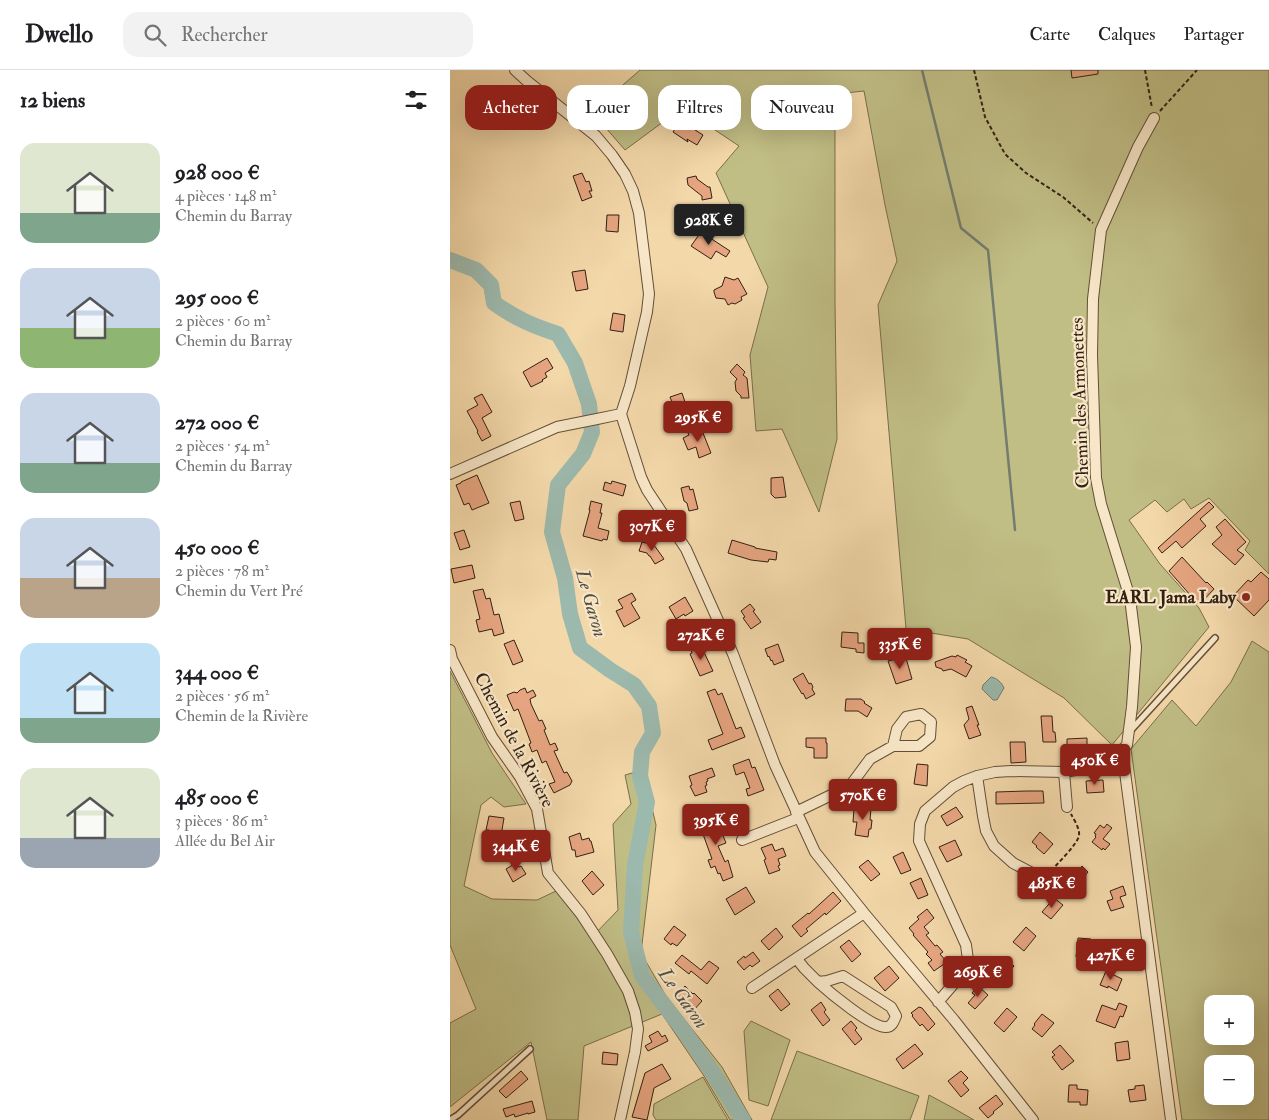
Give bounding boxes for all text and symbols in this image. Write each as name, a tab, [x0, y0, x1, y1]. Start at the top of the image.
search box	[123, 12, 473, 57]
text: Dwello	[25, 19, 93, 50]
icon: search	[141, 21, 169, 49]
text: Rechercher	[181, 23, 268, 47]
text: Carte	[1029, 23, 1070, 46]
text: Calques	[1098, 23, 1155, 46]
text: Partager	[1183, 23, 1244, 46]
chip: Acheter	[465, 85, 557, 130]
chip: Louer	[567, 85, 648, 130]
chip: Filtres	[658, 85, 741, 130]
chip: Nouveau	[751, 85, 852, 130]
icon: filters	[402, 86, 430, 114]
text: 12 biens	[20, 87, 85, 114]
text: 928 000 €	[175, 159, 260, 186]
icon: home	[60, 163, 120, 223]
text: 4 pièces · 148 m²	[175, 186, 277, 206]
pin: 928K €	[668, 204, 750, 246]
text: Chemin du Barray	[175, 206, 292, 226]
text: 928K €	[685, 210, 733, 230]
text: 295 000 €	[175, 284, 259, 311]
icon: home	[60, 288, 120, 348]
text: 2 pièces · 60 m²	[175, 311, 270, 331]
street label: Chemin des Armonettes	[1066, 317, 1094, 489]
text: Chemin du Barray	[175, 331, 292, 351]
pin: 295K €	[657, 400, 739, 443]
text: 295K €	[674, 407, 722, 427]
text: 272 000 €	[175, 409, 259, 436]
icon: home	[60, 413, 120, 473]
text: 2 pièces · 54 m²	[175, 436, 269, 456]
text: Chemin du Barray	[175, 456, 292, 476]
pin: 307K €	[611, 510, 693, 552]
text: 307K €	[629, 516, 675, 536]
text: 450 000 €	[175, 534, 260, 561]
icon: home	[60, 538, 120, 598]
text: 2 pièces · 78 m²	[175, 561, 269, 581]
water label: Le Garon	[570, 565, 612, 640]
text: Chemin du Vert Pré	[175, 581, 303, 601]
place label: EARL Jama Laby	[1105, 586, 1237, 609]
marker: EARL Jama Laby	[1240, 591, 1252, 603]
pin: 272K €	[660, 618, 742, 661]
text: 272K €	[677, 625, 725, 645]
pin: 335K €	[859, 628, 941, 670]
text: 335K €	[878, 634, 922, 654]
text: 344 000 €	[175, 659, 259, 686]
icon: home	[60, 663, 120, 723]
street label: Chemin de la Rivière	[469, 668, 560, 812]
text: 2 pièces · 56 m²	[175, 686, 269, 706]
text: Chemin de la Rivière	[175, 706, 308, 726]
pin: 450K €	[1054, 744, 1136, 786]
text: 450K €	[1071, 750, 1119, 770]
pin: 570K €	[822, 778, 904, 821]
text: 485 000 €	[175, 784, 259, 811]
text: 570K €	[840, 785, 886, 805]
icon: home	[60, 788, 120, 848]
pin: 395K €	[675, 804, 757, 846]
text: 395K €	[693, 810, 739, 830]
text: 3 pièces · 86 m²	[175, 811, 268, 831]
pin: 344K €	[475, 830, 557, 872]
text: Allée du Bel Air	[175, 831, 275, 851]
text: 344K €	[492, 836, 540, 856]
pin: 485K €	[1011, 866, 1093, 909]
text: 485K €	[1028, 873, 1076, 893]
pin: 427K €	[1070, 938, 1152, 981]
text: 427K €	[1087, 945, 1135, 965]
pin: 269K €	[937, 956, 1019, 998]
water label: Le Garon	[652, 962, 713, 1033]
text: 269K €	[954, 962, 1002, 982]
map controls	[1204, 995, 1254, 1105]
button: +	[1204, 995, 1254, 1045]
button: −	[1204, 1055, 1254, 1105]

